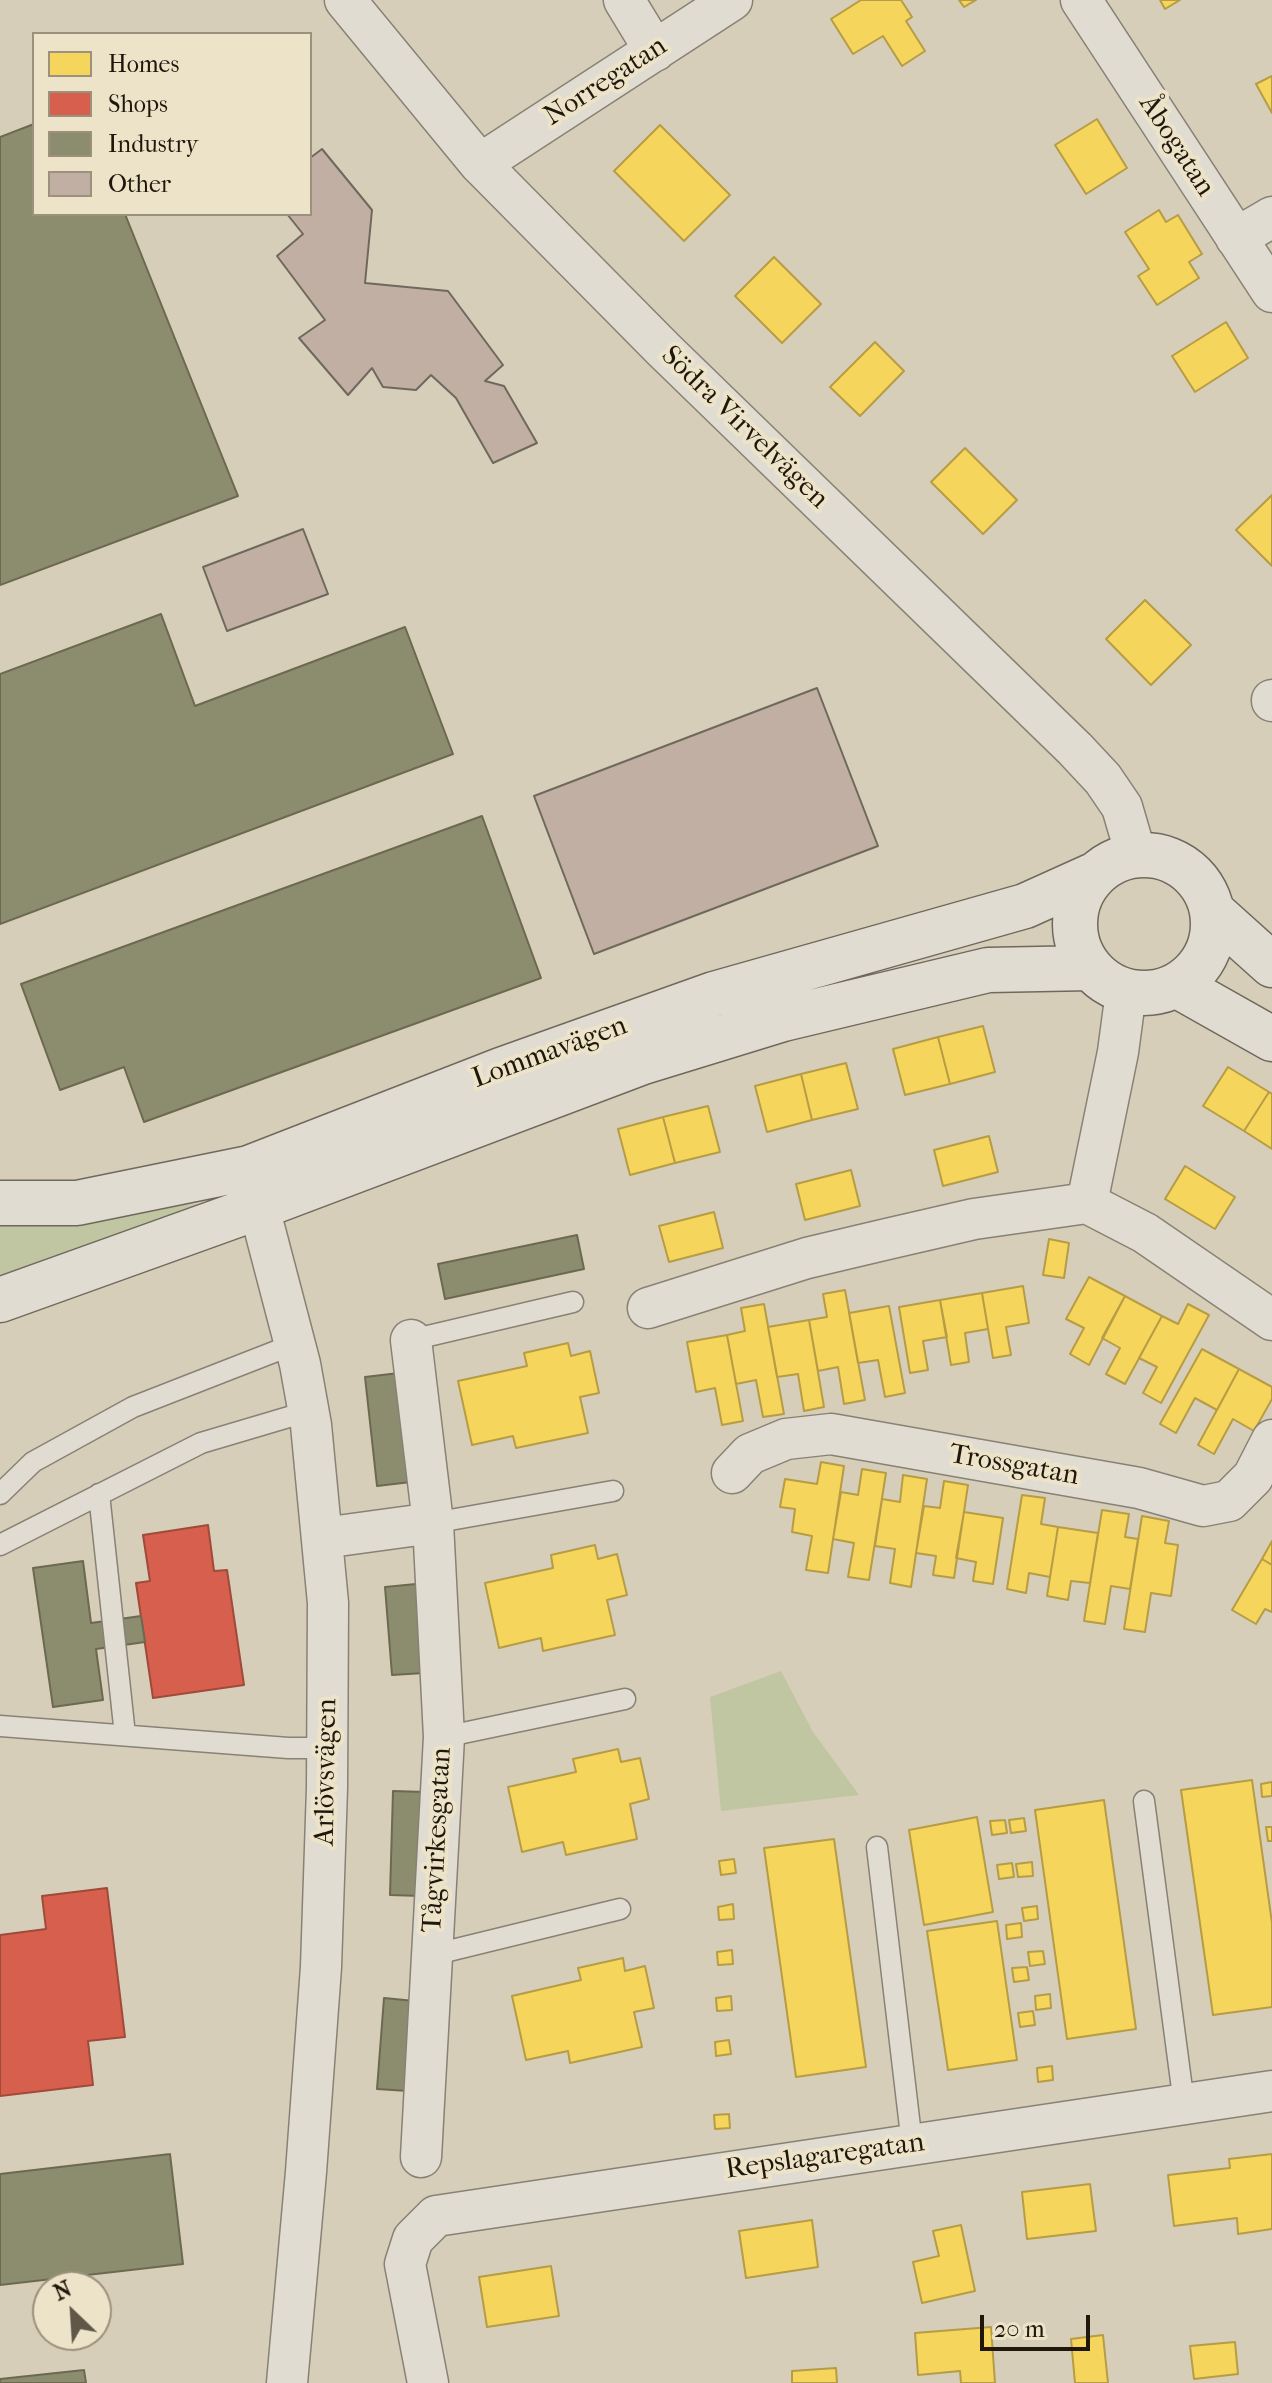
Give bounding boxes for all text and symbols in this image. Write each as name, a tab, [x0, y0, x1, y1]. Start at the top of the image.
street label: Norregatan	[538, 30, 674, 134]
legend	[32, 32, 312, 216]
text: Homes	[108, 50, 179, 78]
street label: Åbogatan	[1131, 89, 1221, 203]
text: Shops	[108, 90, 168, 118]
text: Industry	[108, 130, 198, 158]
text: Other	[108, 170, 171, 198]
street label: Södra Virvelvägen	[653, 340, 835, 516]
street label: Lommavägen	[468, 1010, 632, 1096]
street label: Trossgatan	[947, 1438, 1081, 1494]
street label: Arlövsvägen	[309, 1698, 345, 1846]
street label: Tågvirkesgatan	[416, 1746, 460, 1934]
street label: Repslagaregatan	[723, 2126, 927, 2188]
north arrow	[32, 2271, 112, 2351]
text: N	[50, 2276, 76, 2306]
scale bar	[984, 2299, 1094, 2349]
text: 20 m	[994, 2315, 1045, 2343]

